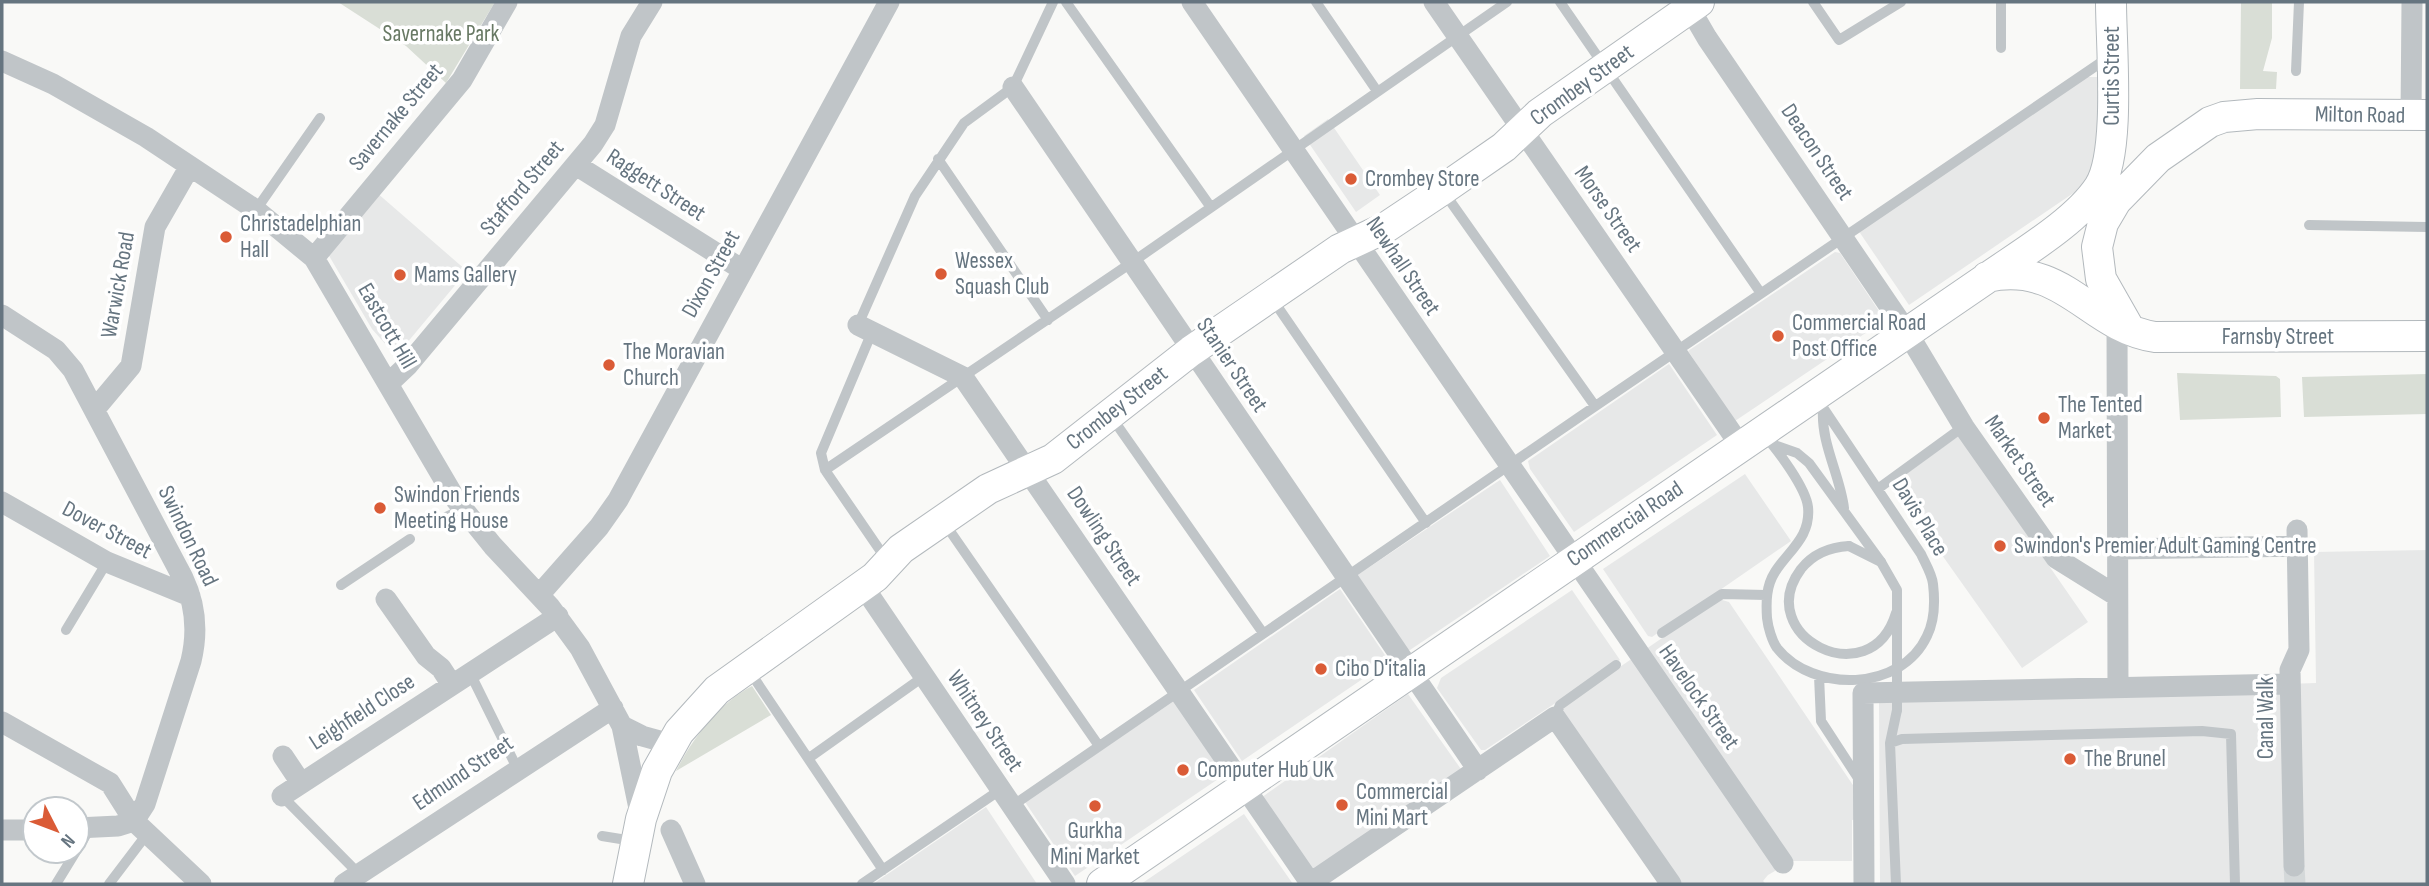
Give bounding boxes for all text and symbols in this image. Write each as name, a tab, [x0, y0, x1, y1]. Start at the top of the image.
park label: Savernake Park	[383, 20, 500, 48]
street label: Curtis Street	[2098, 26, 2126, 126]
street label: Crombey Street	[1525, 38, 1639, 132]
street label: Savernake Street	[343, 58, 449, 176]
street label: Deacon Street	[1775, 99, 1859, 205]
street label: Milton Road	[2315, 100, 2405, 130]
street label: Stafford Street	[474, 135, 570, 241]
street label: Raggett Street	[601, 143, 711, 227]
street label: Morse Street	[1568, 160, 1648, 258]
place label: Crombey Store	[1365, 165, 1479, 193]
marker: Crombey Store	[1343, 171, 1359, 187]
place label: Christadelphian Hall	[240, 210, 361, 264]
street label: Newhall Street	[1360, 211, 1446, 321]
street label: Dixon Street	[676, 225, 746, 323]
marker: Christadelphian Hall	[218, 229, 234, 245]
street label: Warwick Road	[95, 230, 141, 340]
place label: Wessex Squash Club	[955, 247, 1049, 301]
place label: Mams Gallery	[414, 261, 517, 289]
marker: Wessex Squash Club	[933, 266, 949, 282]
marker: Mams Gallery	[392, 267, 408, 283]
street label: Eastcott Hill	[351, 278, 423, 374]
place label: Commercial Road Post Office	[1792, 309, 1926, 363]
street label: Stanier Street	[1190, 313, 1274, 417]
street label: Farnsby Street	[2222, 323, 2334, 351]
marker: Commercial Road Post Office	[1770, 328, 1786, 344]
place label: The Moravian Church	[623, 338, 725, 392]
marker: The Moravian Church	[601, 357, 617, 373]
street label: Crombey Street	[1061, 360, 1173, 456]
place label: The Tented Market	[2058, 391, 2143, 445]
street label: Market Street	[1978, 410, 2062, 512]
marker: The Tented Market	[2036, 410, 2052, 426]
street label: Davis Place	[1886, 473, 1954, 561]
street label: Commercial Road	[1562, 475, 1688, 573]
street label: Swindon Road	[152, 481, 224, 591]
place label: Swindon Friends Meeting House	[394, 481, 520, 535]
street label: Dowling Street	[1061, 481, 1147, 591]
street label: Dover Street	[57, 495, 157, 565]
marker: Swindon Friends Meeting House	[372, 500, 388, 516]
place label: Swindon's Premier Adult Gaming Centre	[2014, 532, 2317, 560]
marker: Swindon's Premier Adult Gaming Centre	[1992, 538, 2008, 554]
street label: Havelock Street	[1652, 639, 1746, 755]
place label: Cibo D'italia	[1335, 655, 1426, 683]
marker: Cibo D'italia	[1313, 661, 1329, 677]
street label: Whitney Street	[941, 665, 1029, 777]
street label: Leighfield Close	[304, 668, 420, 756]
street label: Canal Walk	[2252, 677, 2280, 759]
street label: Edmund Street	[408, 729, 518, 817]
place label: The Brunel	[2084, 745, 2166, 773]
marker: The Brunel	[2062, 751, 2078, 767]
place label: Computer Hub UK	[1197, 756, 1335, 784]
marker: Computer Hub UK	[1175, 762, 1191, 778]
place label: Commercial Mini Mart	[1356, 778, 1448, 832]
north arrow	[21, 795, 91, 865]
marker: Commercial Mini Mart	[1334, 797, 1350, 813]
marker: Gurkha Mini Market	[1087, 798, 1103, 814]
place label: Gurkha Mini Market	[1050, 817, 1140, 871]
text: N	[56, 829, 79, 852]

